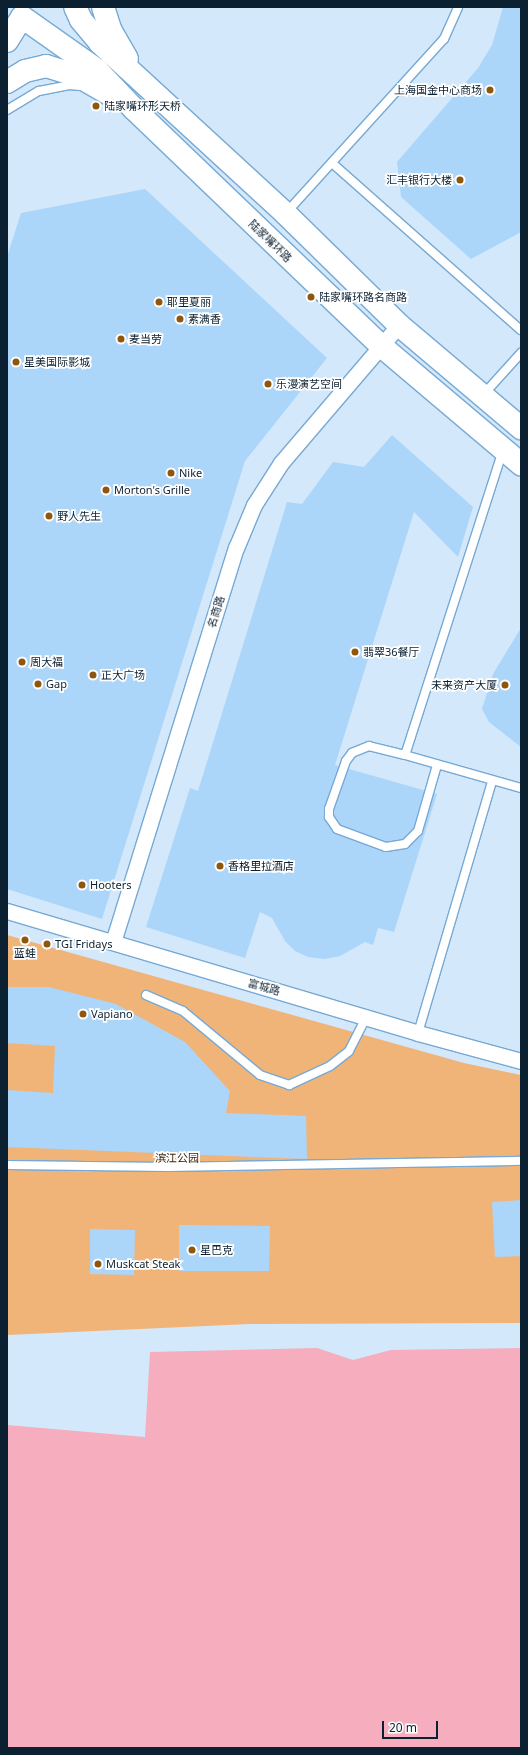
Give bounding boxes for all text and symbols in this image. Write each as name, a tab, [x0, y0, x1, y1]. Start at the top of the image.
place label: 上海国金中心商场	[394, 83, 482, 97]
marker: 上海国金中心商场	[485, 85, 495, 95]
place label: 陆家嘴环形天桥	[104, 99, 181, 113]
marker: 陆家嘴环形天桥	[91, 101, 101, 111]
place label: 汇丰银行大楼	[386, 173, 452, 187]
marker: 汇丰银行大楼	[455, 175, 465, 185]
street label: 陆家嘴环路	[246, 217, 294, 265]
place label: 陆家嘴环路名商路	[319, 290, 407, 304]
marker: 陆家嘴环路名商路	[306, 292, 316, 302]
place label: 耶里夏丽	[167, 295, 211, 309]
marker: 耶里夏丽	[154, 297, 164, 307]
place label: 素满香	[188, 312, 221, 326]
marker: 素满香	[175, 314, 185, 324]
place label: 麦当劳	[129, 332, 162, 346]
marker: 麦当劳	[116, 334, 126, 344]
place label: 星美国际影城	[24, 355, 90, 369]
marker: 星美国际影城	[11, 357, 21, 367]
place label: 乐漫演艺空间	[276, 377, 342, 391]
marker: 乐漫演艺空间	[263, 379, 273, 389]
place label: Nike	[179, 466, 202, 480]
marker: Nike	[166, 468, 176, 478]
place label: Morton's Grille	[114, 483, 190, 497]
marker: Morton's Grille	[101, 485, 111, 495]
place label: 野人先生	[57, 509, 101, 523]
marker: 野人先生	[44, 511, 54, 521]
street label: 名商路	[205, 594, 227, 630]
place label: 翡翠36餐厅	[363, 645, 420, 659]
marker: 翡翠36餐厅	[350, 647, 360, 657]
place label: 周大福	[30, 655, 63, 669]
marker: 周大福	[17, 657, 27, 667]
place label: 正大广场	[101, 668, 145, 682]
marker: 正大广场	[88, 670, 98, 680]
place label: Gap	[46, 677, 67, 691]
place label: 未来资产大厦	[431, 678, 497, 692]
marker: Gap	[33, 679, 43, 689]
marker: 未来资产大厦	[500, 680, 510, 690]
place label: 香格里拉酒店	[228, 859, 294, 873]
marker: 香格里拉酒店	[215, 861, 225, 871]
place label: Hooters	[90, 878, 131, 892]
marker: Hooters	[77, 880, 87, 890]
marker: 蓝蛙	[20, 935, 30, 945]
place label: TGI Fridays	[55, 937, 112, 951]
marker: TGI Fridays	[42, 939, 52, 949]
place label: 蓝蛙	[14, 946, 36, 960]
street label: 富城路	[246, 976, 282, 998]
place label: Vapiano	[91, 1007, 133, 1021]
marker: Vapiano	[78, 1009, 88, 1019]
park label: 滨江公园	[155, 1151, 199, 1165]
place label: 星巴克	[200, 1243, 233, 1257]
marker: 星巴克	[187, 1245, 197, 1255]
place label: Muskcat Steak	[106, 1257, 180, 1271]
marker: Muskcat Steak	[93, 1259, 103, 1269]
scale bar	[384, 1713, 440, 1739]
text: 20 m	[389, 1719, 417, 1736]

